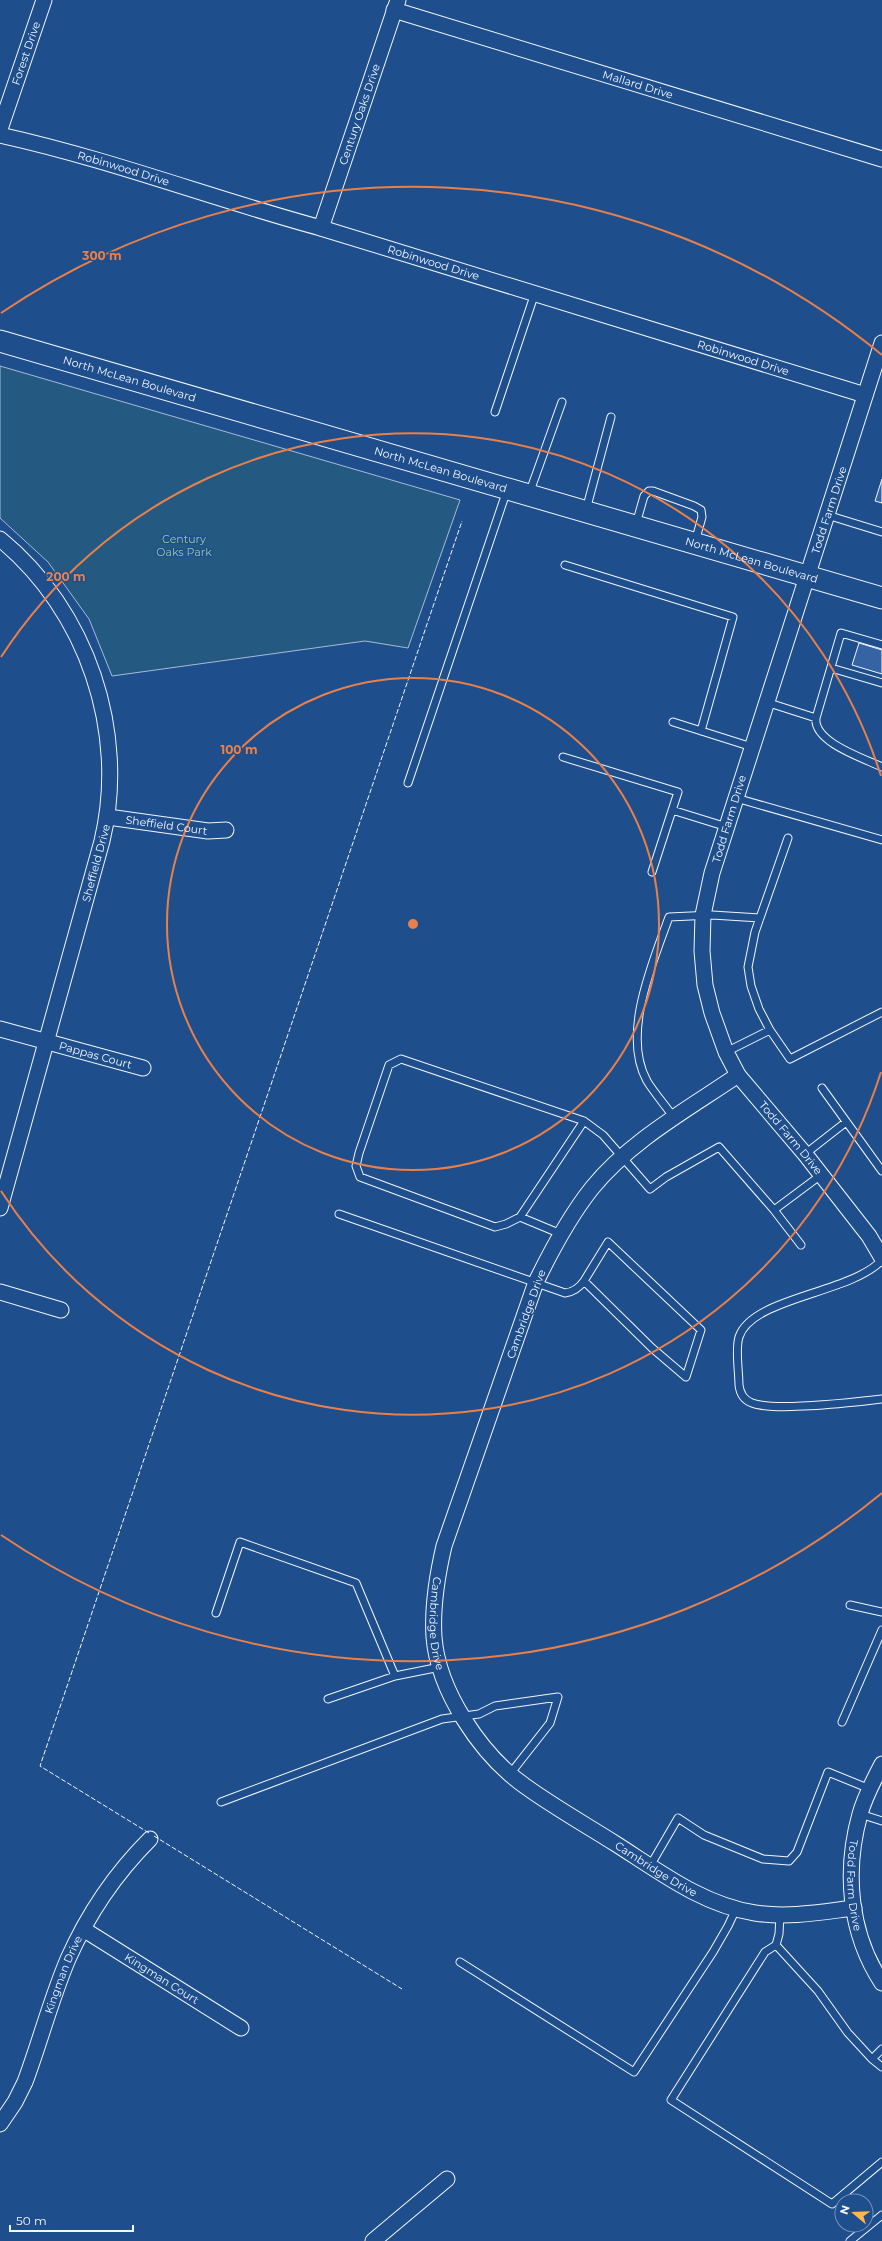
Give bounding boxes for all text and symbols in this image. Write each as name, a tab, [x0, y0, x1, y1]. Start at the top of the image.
street label: Forest Drive	[9, 19, 43, 87]
street label: Century Oaks Drive	[336, 62, 383, 167]
street label: Mallard Drive	[601, 67, 675, 102]
street label: Robinwood Drive	[76, 148, 172, 189]
street label: Robinwood Drive	[386, 242, 481, 283]
text: 300 m	[81, 248, 122, 263]
street label: Robinwood Drive	[696, 337, 791, 378]
street label: North McLean Boulevard	[62, 353, 198, 405]
street label: North McLean Boulevard	[373, 443, 509, 495]
street label: Todd Farm Drive	[808, 464, 850, 556]
park label: Century Oaks Park	[156, 532, 212, 559]
street label: North McLean Boulevard	[684, 534, 820, 586]
text: 200 m	[46, 569, 86, 584]
text: 100 m	[221, 742, 257, 757]
street label: Todd Farm Drive	[709, 773, 749, 865]
street label: Sheffield Court	[125, 813, 209, 838]
street label: Sheffield Drive	[79, 822, 113, 903]
centre of rings	[406, 917, 420, 931]
street label: Pappas Court	[58, 1038, 134, 1072]
street label: Todd Farm Drive	[756, 1098, 826, 1178]
street label: Cambridge Drive	[503, 1267, 549, 1361]
street label: Cambridge Drive	[427, 1576, 447, 1672]
street label: Cambridge Drive	[612, 1838, 700, 1900]
street label: Todd Farm Drive	[844, 1839, 865, 1933]
street label: Kingman Drive	[41, 1933, 85, 2016]
street label: Kingman Court	[122, 1950, 202, 2007]
north arrow	[834, 2193, 874, 2233]
text: N	[836, 2203, 853, 2216]
scale bar	[10, 2207, 133, 2233]
text: 50 m	[16, 2213, 47, 2228]

